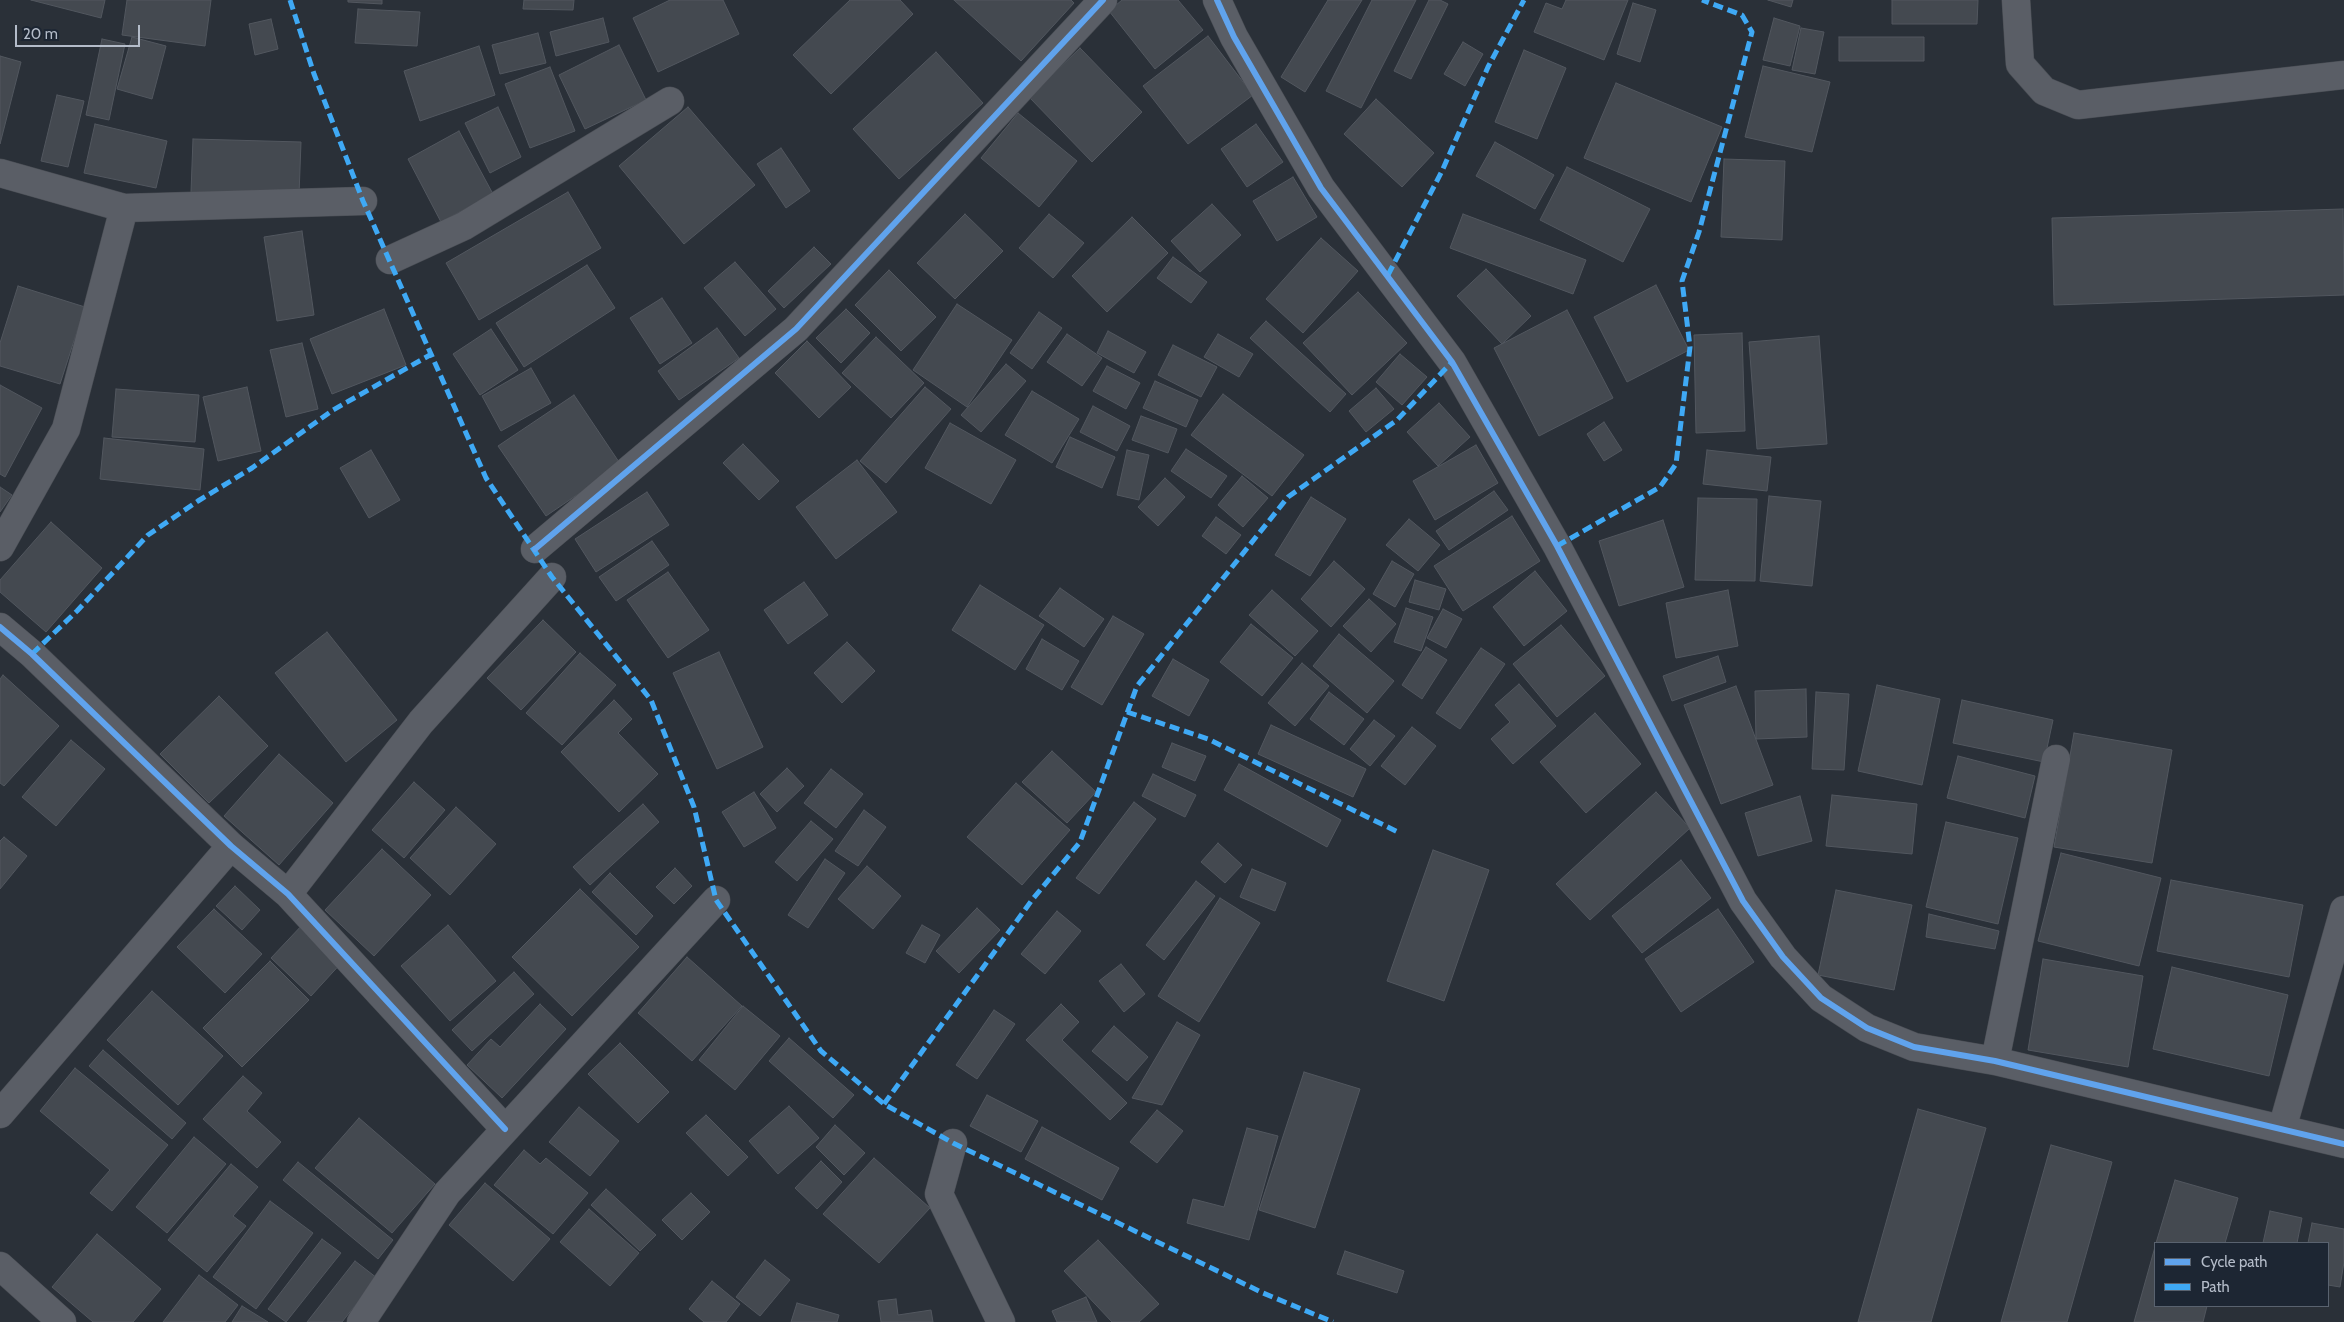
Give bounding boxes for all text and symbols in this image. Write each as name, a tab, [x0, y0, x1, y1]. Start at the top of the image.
scale bar	[18, 15, 142, 47]
text: 20 m	[23, 25, 58, 43]
legend	[2154, 1242, 2329, 1307]
text: Cycle path	[2201, 1253, 2267, 1271]
text: Path	[2201, 1278, 2230, 1296]

